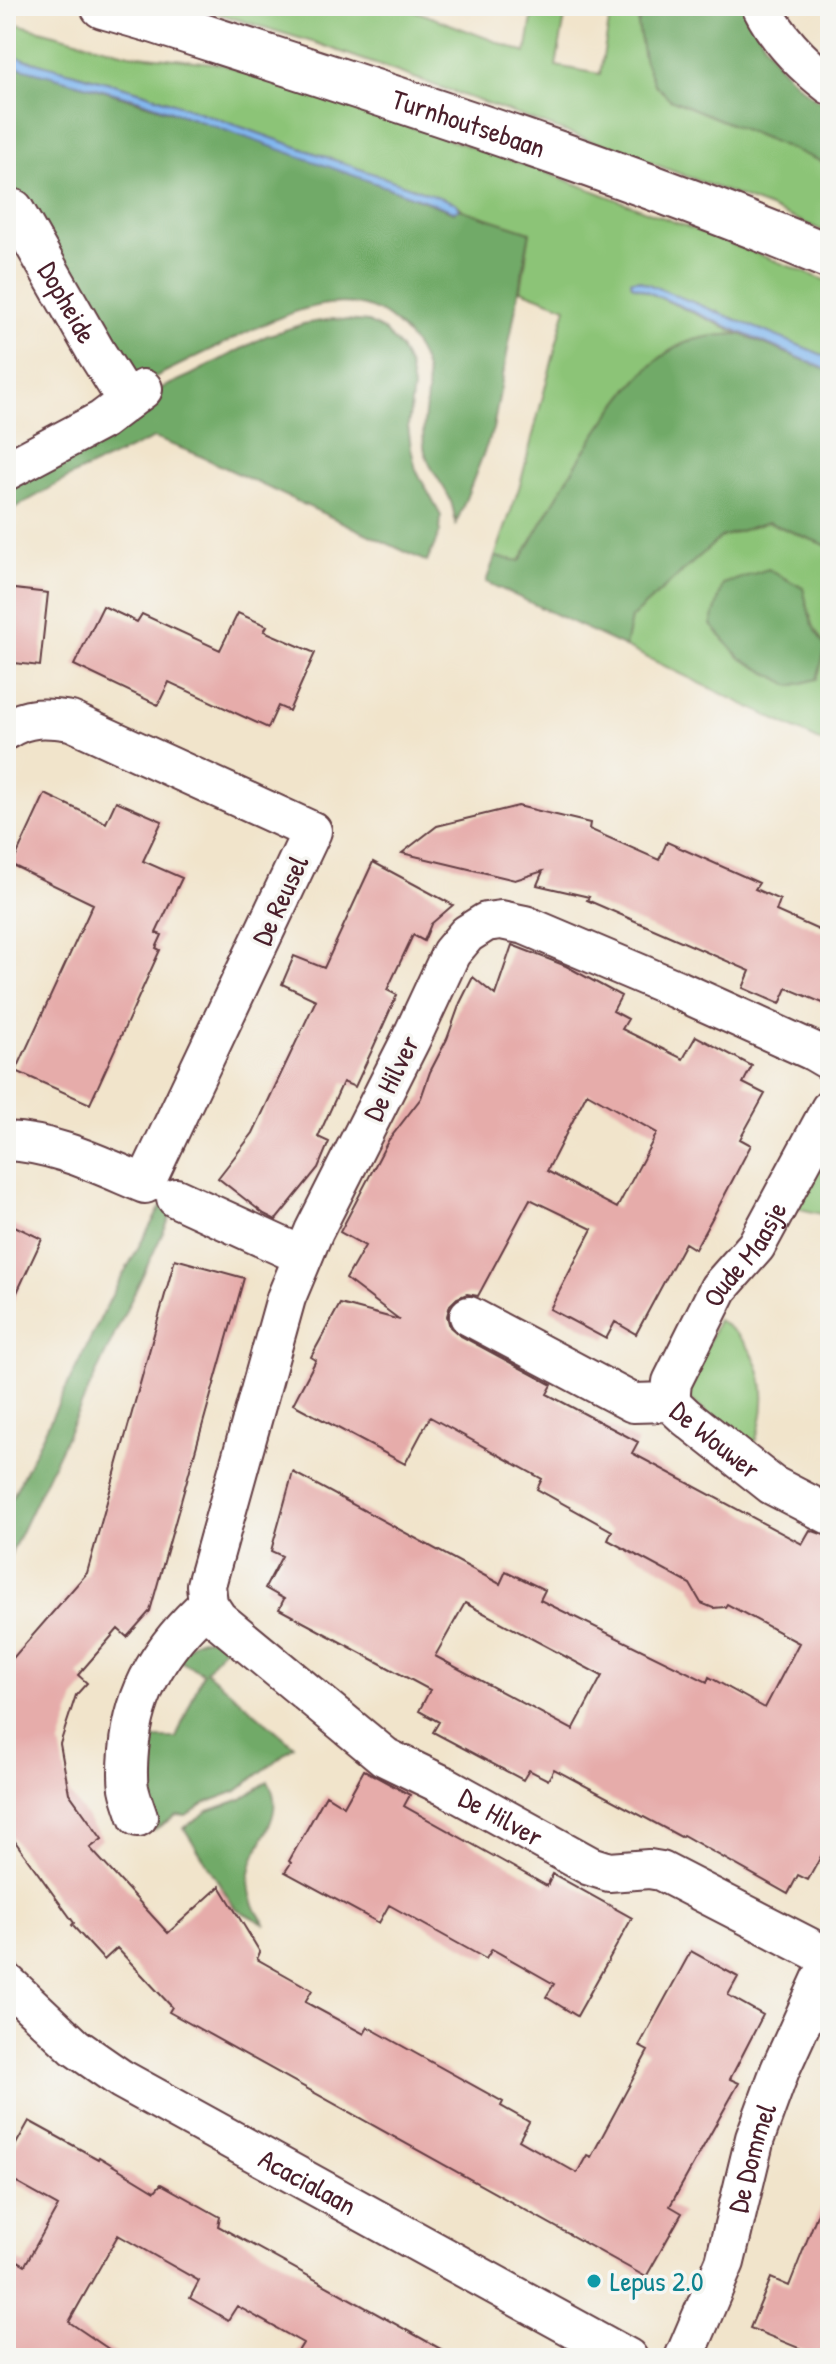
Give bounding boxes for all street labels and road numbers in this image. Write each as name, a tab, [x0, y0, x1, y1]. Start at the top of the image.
street label: Turnhoutsebaan	[387, 80, 551, 167]
street label: Dopheide	[29, 255, 106, 350]
street label: De Reusel	[243, 848, 318, 951]
street label: De Hilver	[354, 1029, 428, 1127]
street label: Oude Maasje	[694, 1195, 796, 1313]
street label: De Wouwer	[662, 1393, 769, 1488]
street label: De Hilver	[452, 1778, 550, 1856]
street label: De Dommel	[719, 2097, 785, 2216]
street label: Acacialaan	[252, 2140, 363, 2224]

